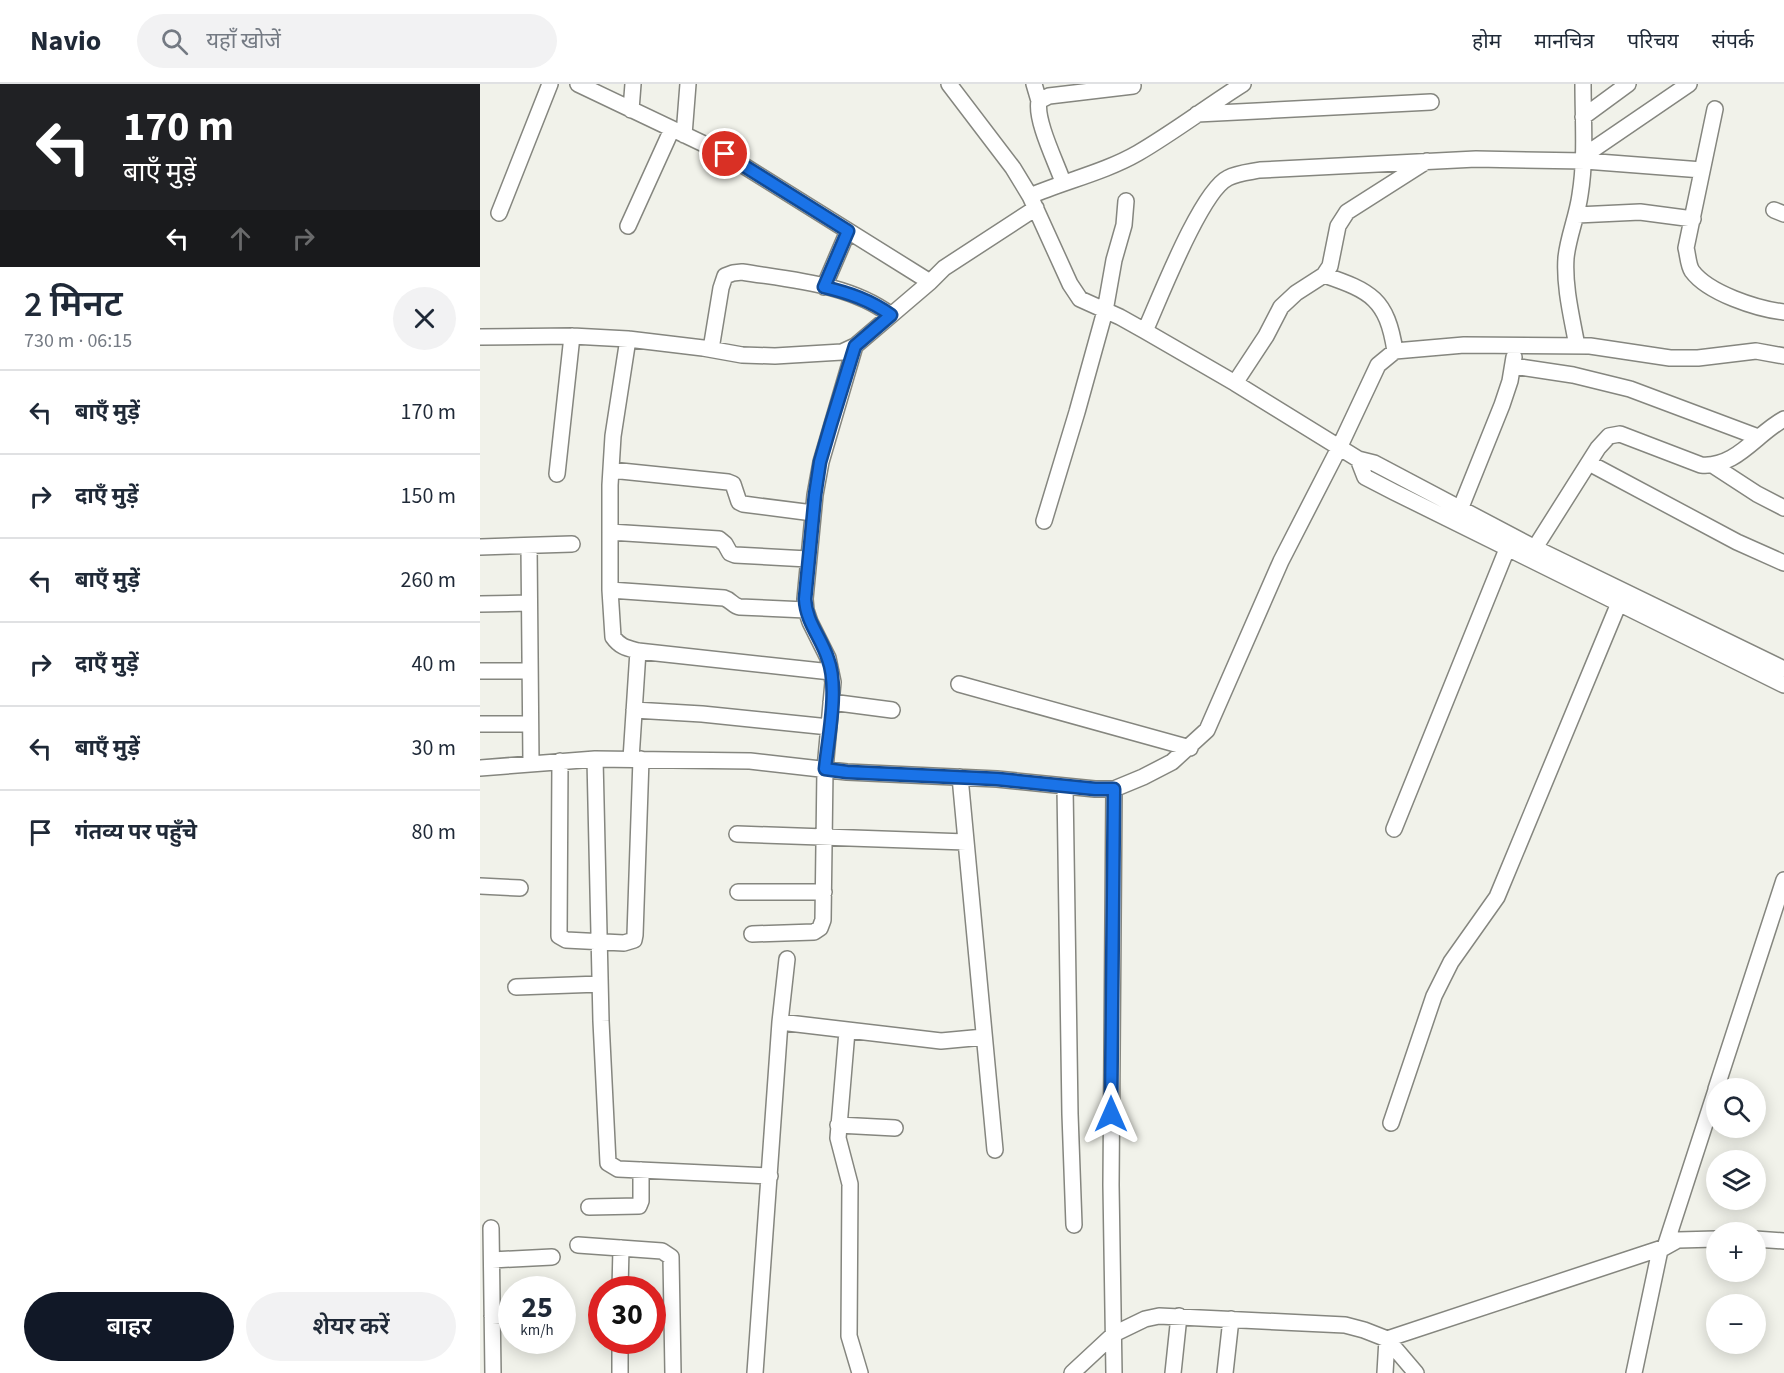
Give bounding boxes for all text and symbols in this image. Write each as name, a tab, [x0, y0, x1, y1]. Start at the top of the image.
search box	[137, 14, 557, 68]
text: Navio	[30, 21, 101, 61]
icon: search	[158, 25, 191, 58]
text: यहाँ खोजें	[206, 25, 281, 57]
text: होम	[1472, 26, 1501, 56]
text: मानचित्र	[1534, 26, 1594, 56]
text: परिचय	[1627, 26, 1679, 56]
text: संपर्क	[1712, 26, 1754, 56]
text: 170 m	[123, 97, 234, 157]
icon: left	[24, 108, 102, 186]
pin	[699, 128, 750, 179]
icon: arrive	[708, 137, 741, 170]
text: बाएँ मुड़ें	[123, 153, 196, 192]
icon: left	[161, 222, 194, 255]
icon: ahead	[224, 222, 257, 255]
icon: right	[287, 222, 320, 255]
text: 2 मिनट	[24, 279, 123, 330]
button: close	[393, 287, 456, 350]
text: 730 m · 06:15	[24, 327, 132, 355]
icon: left	[24, 396, 57, 429]
text: बाएँ मुड़ें	[75, 396, 140, 428]
text: 170 m	[401, 396, 456, 428]
icon: right	[24, 480, 57, 513]
text: दाएँ मुड़ें	[75, 480, 138, 512]
text: 150 m	[401, 480, 456, 512]
icon: left	[24, 564, 57, 597]
text: बाएँ मुड़ें	[75, 564, 140, 596]
text: 260 m	[401, 564, 456, 596]
icon: right	[24, 648, 57, 681]
text: दाएँ मुड़ें	[75, 648, 138, 680]
text: 40 m	[411, 648, 456, 680]
icon: left	[24, 732, 57, 765]
text: बाएँ मुड़ें	[75, 732, 140, 764]
text: 30 m	[411, 732, 456, 764]
icon: arrive	[24, 816, 57, 849]
text: गंतव्य पर पहुँचे	[75, 816, 197, 848]
text: 80 m	[411, 816, 456, 848]
map controls	[1706, 1078, 1766, 1354]
button: search	[1706, 1078, 1766, 1138]
position arrow	[1079, 1082, 1143, 1146]
button: layers	[1706, 1150, 1766, 1210]
button: +	[1706, 1222, 1766, 1282]
speed limit sign: 30	[588, 1276, 666, 1354]
text: 25	[521, 1286, 553, 1329]
button: बाहर	[24, 1292, 234, 1361]
button: शेयर करें	[246, 1292, 456, 1361]
button: −	[1706, 1294, 1766, 1354]
text: km/h	[520, 1320, 554, 1341]

